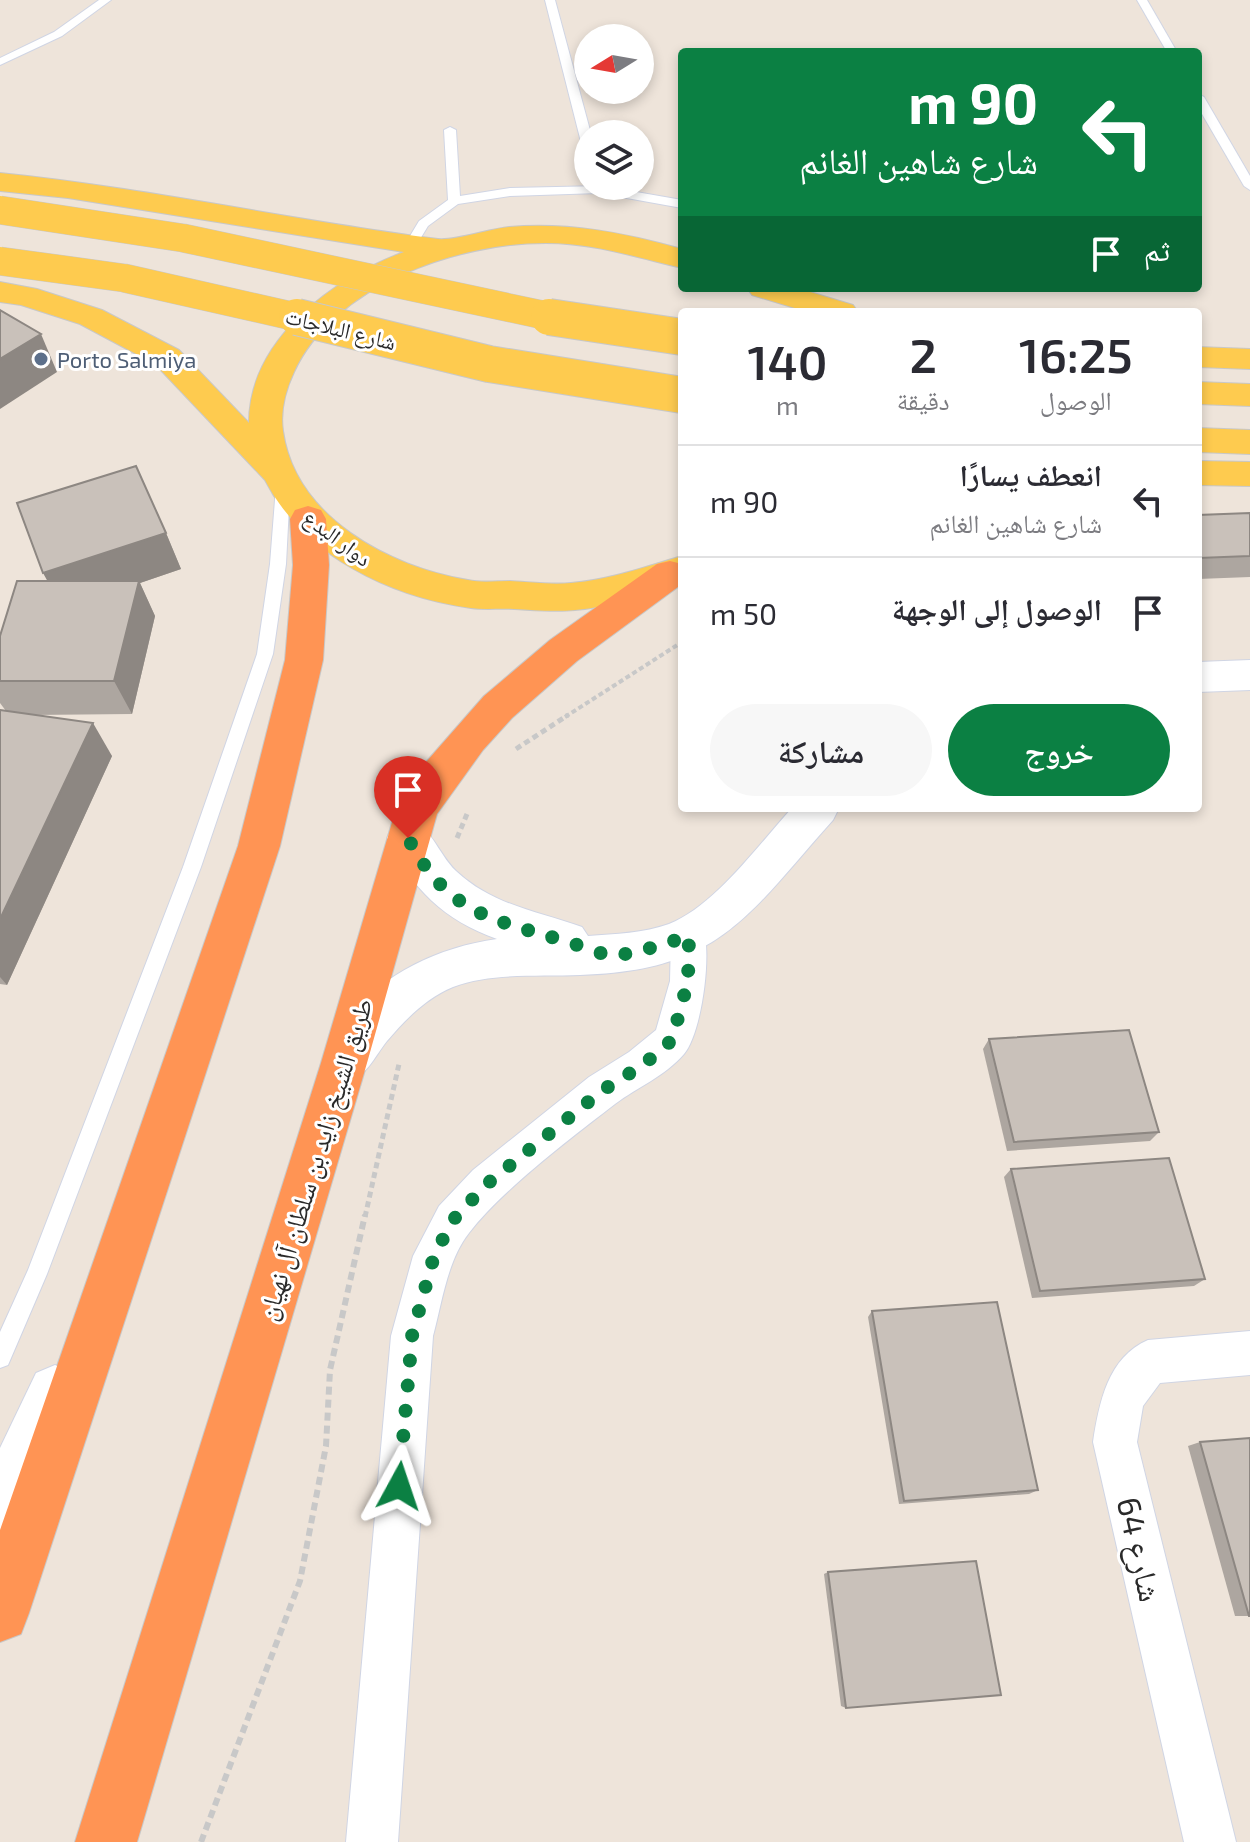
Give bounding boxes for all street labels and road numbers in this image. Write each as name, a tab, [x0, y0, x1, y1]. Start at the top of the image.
street label: شارع البلاجات	[283, 302, 399, 356]
street label: دوار البدع	[298, 503, 377, 572]
street label: طريق الشيخ زايد بن سلطان آل نهيان	[250, 994, 381, 1325]
street label: شارع 64	[1108, 1493, 1171, 1606]

